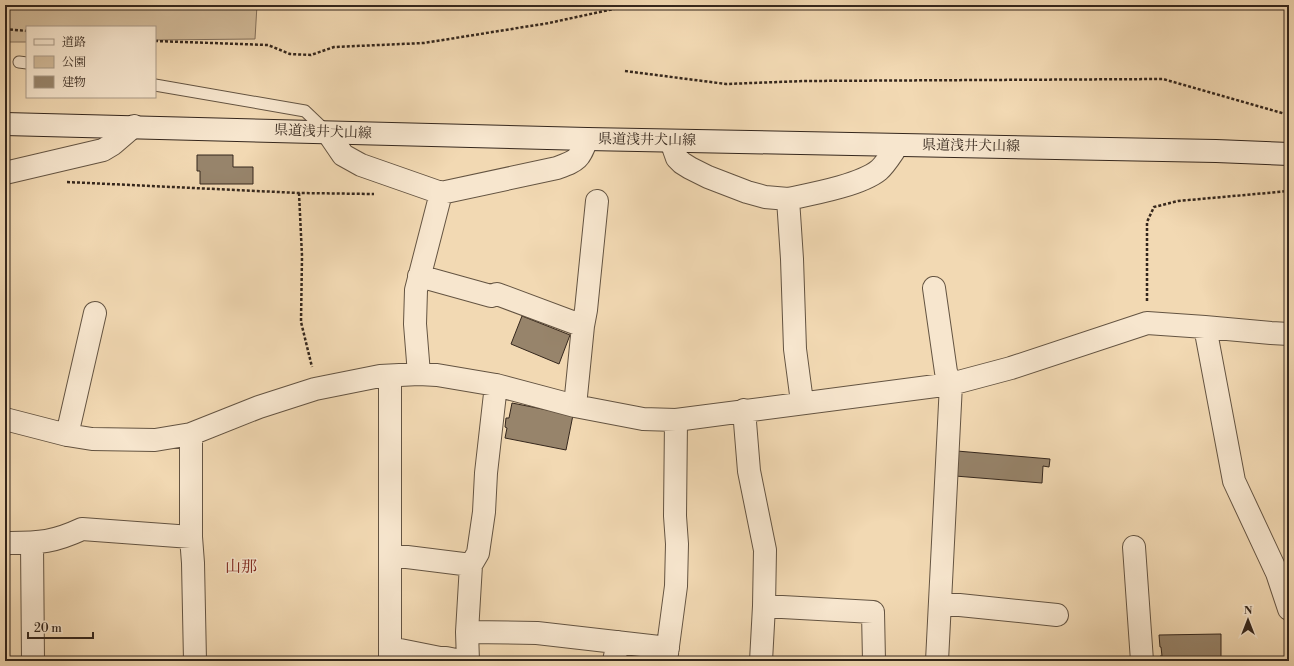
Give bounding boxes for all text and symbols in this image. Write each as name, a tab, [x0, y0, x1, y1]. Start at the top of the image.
legend	[26, 26, 156, 98]
text: 道路	[62, 35, 86, 50]
text: 公園	[62, 55, 86, 70]
text: 建物	[62, 75, 86, 90]
street label: 県道浅井犬山線	[274, 121, 372, 143]
street label: 県道浅井犬山線	[598, 130, 696, 150]
street label: 県道浅井犬山線	[922, 136, 1020, 156]
district label: 山那	[225, 557, 257, 577]
north arrow	[1228, 600, 1268, 640]
text: N	[1244, 604, 1253, 618]
scale bar	[28, 614, 93, 640]
text: 20 m	[34, 621, 62, 636]

